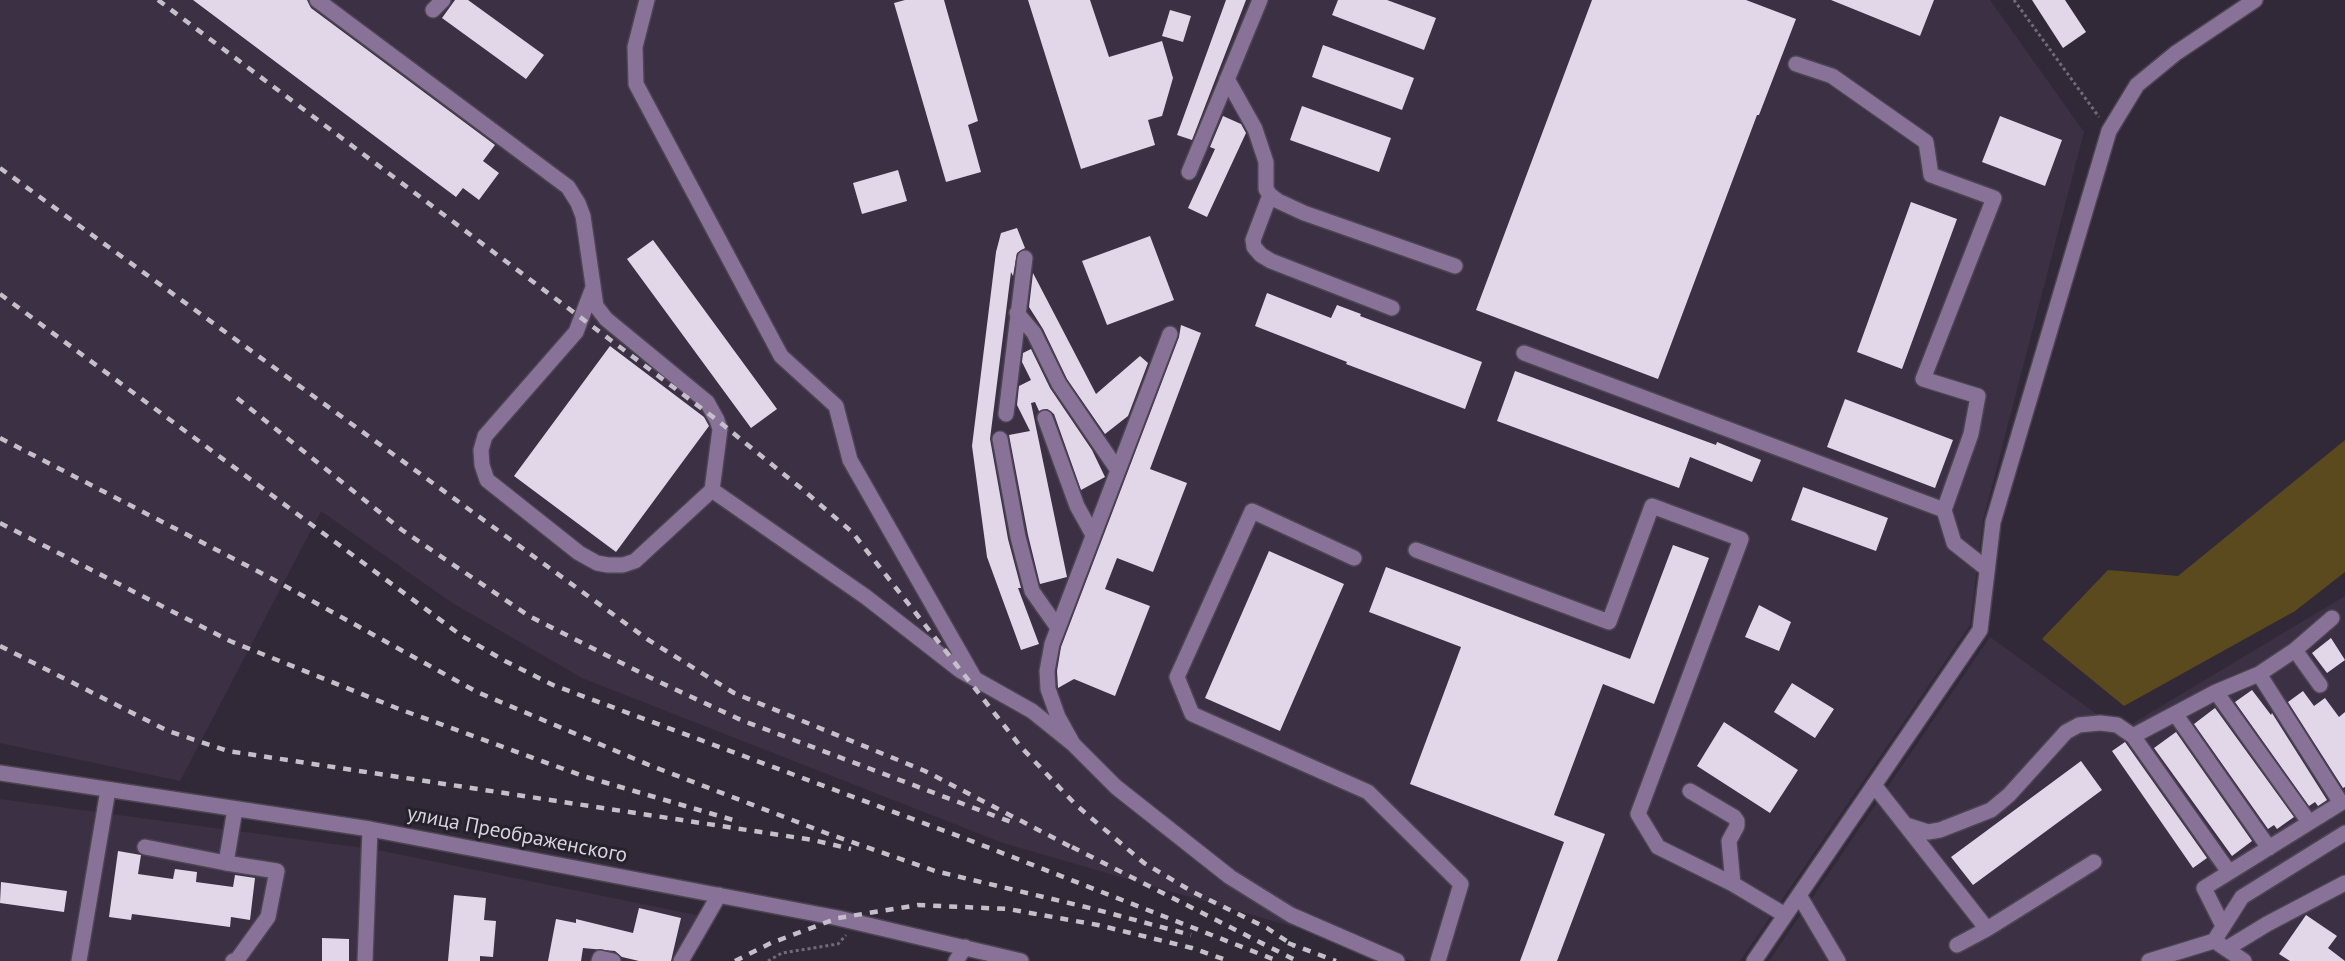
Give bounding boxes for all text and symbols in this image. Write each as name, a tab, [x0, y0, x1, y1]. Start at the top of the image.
street label: улица Преображенского	[405, 801, 629, 869]

